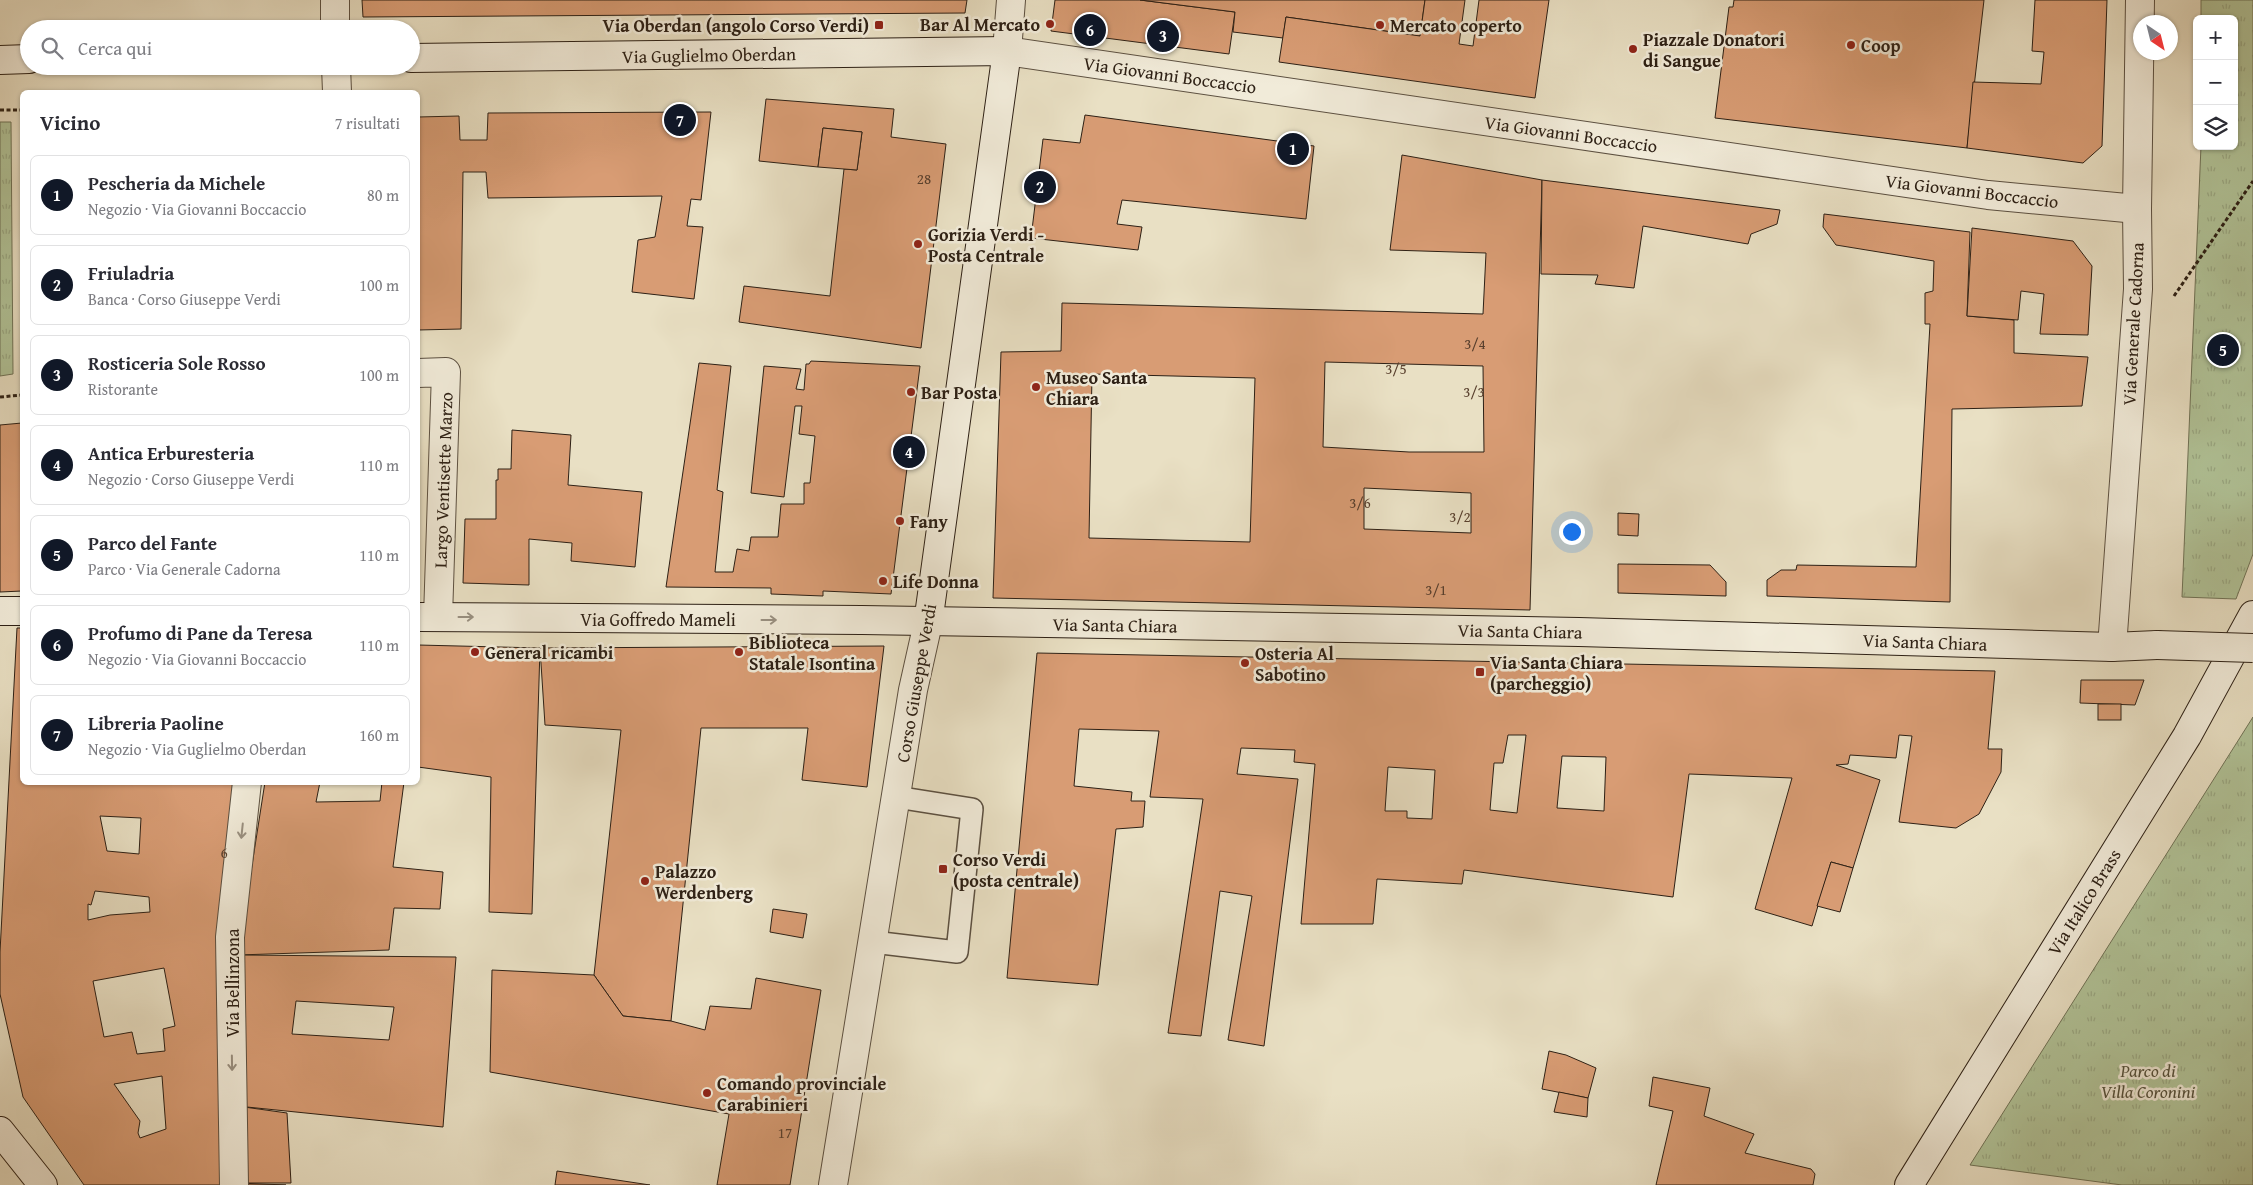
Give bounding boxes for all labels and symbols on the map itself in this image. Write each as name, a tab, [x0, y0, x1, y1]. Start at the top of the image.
place label: Bar Al Mercato	[920, 11, 1040, 38]
pin: 6	[1074, 11, 1106, 49]
place label: Via Oberdan (angolo Corso Verdi)	[603, 12, 869, 39]
place label: Mercato coperto	[1390, 12, 1522, 39]
north arrow	[2133, 15, 2178, 60]
pin: 3	[1147, 17, 1179, 55]
marker: Bar Al Mercato	[1044, 18, 1056, 30]
marker: Via Oberdan (angolo Corso Verdi)	[873, 19, 885, 31]
marker: Mercato coperto	[1374, 19, 1386, 31]
place label: Piazzale Donatori di Sangue	[1643, 26, 1785, 74]
place label: Coop	[1861, 32, 1901, 59]
marker: Coop	[1845, 39, 1857, 51]
street label: Via Guglielmo Oberdan	[622, 40, 796, 70]
marker: Piazzale Donatori di Sangue	[1627, 43, 1639, 55]
street label: Via Giovanni Boccaccio	[1082, 50, 1258, 100]
pin: 7	[664, 101, 696, 139]
street label: Via Giovanni Boccaccio	[1483, 109, 1659, 159]
pin: 1	[1277, 130, 1309, 168]
street label: Via Giovanni Boccaccio	[1884, 167, 2060, 215]
house number: 28	[917, 168, 931, 189]
pin: 2	[1024, 168, 1056, 206]
place label: Gorizia Verdi - Posta Centrale	[928, 221, 1045, 269]
marker: Gorizia Verdi - Posta Centrale	[912, 238, 924, 250]
street label: Via Generale Cadorna	[2115, 241, 2151, 406]
pin: 5	[2207, 331, 2239, 369]
house number: 3/4	[1464, 333, 1486, 354]
house number: 3/5	[1385, 358, 1407, 379]
place label: Museo Santa Chiara	[1046, 364, 1148, 412]
place label: Bar Posta	[921, 379, 998, 406]
marker: Museo Santa Chiara	[1030, 381, 1042, 393]
house number: 3/3	[1463, 381, 1485, 402]
marker: Bar Posta	[905, 386, 917, 398]
street label: Largo Ventisette Marzo	[426, 392, 460, 568]
pin: 4	[893, 433, 925, 471]
house number: 3/6	[1349, 492, 1371, 513]
house number: 3/2	[1449, 506, 1471, 527]
place label: Fany	[910, 508, 948, 535]
marker: Fany	[894, 515, 906, 527]
your location	[1559, 519, 1585, 545]
place label: Life Donna	[893, 568, 980, 595]
marker: Life Donna	[877, 575, 889, 587]
house number: 3/1	[1425, 579, 1447, 600]
street label: Corso Giuseppe Verdi	[889, 602, 943, 764]
street label: Via Goffredo Mameli	[580, 606, 736, 633]
street label: Via Santa Chiara	[1052, 610, 1178, 640]
one-way arrow	[458, 612, 474, 622]
one-way arrow	[760, 615, 776, 625]
street label: Via Santa Chiara	[1457, 616, 1583, 646]
street label: Via Santa Chiara	[1862, 626, 1988, 658]
place label: Biblioteca Statale Isontina	[749, 629, 876, 677]
place label: General ricambi	[485, 639, 614, 666]
place label: Osteria Al Sabotino	[1255, 640, 1334, 688]
marker: General ricambi	[469, 646, 481, 658]
marker: Biblioteca Statale Isontina	[733, 646, 745, 658]
place label: Via Santa Chiara (parcheggio)	[1490, 649, 1624, 697]
marker: Osteria Al Sabotino	[1239, 657, 1251, 669]
marker: Via Santa Chiara (parcheggio)	[1474, 666, 1486, 678]
one-way arrow	[237, 823, 247, 839]
house number: 6	[220, 842, 228, 863]
street label: Via Italico Brass	[2040, 843, 2128, 961]
place label: Corso Verdi (posta centrale)	[953, 846, 1079, 894]
place label: Palazzo Werdenberg	[655, 858, 753, 906]
marker: Corso Verdi (posta centrale)	[937, 863, 949, 875]
marker: Palazzo Werdenberg	[639, 875, 651, 887]
street label: Via Bellinzona	[219, 928, 246, 1037]
one-way arrow	[227, 1054, 237, 1071]
park label: Parco di Villa Coronini	[2101, 1057, 2196, 1105]
place label: Comando provinciale Carabinieri	[717, 1070, 887, 1118]
marker: Comando provinciale Carabinieri	[701, 1087, 713, 1099]
house number: 17	[778, 1122, 792, 1143]

